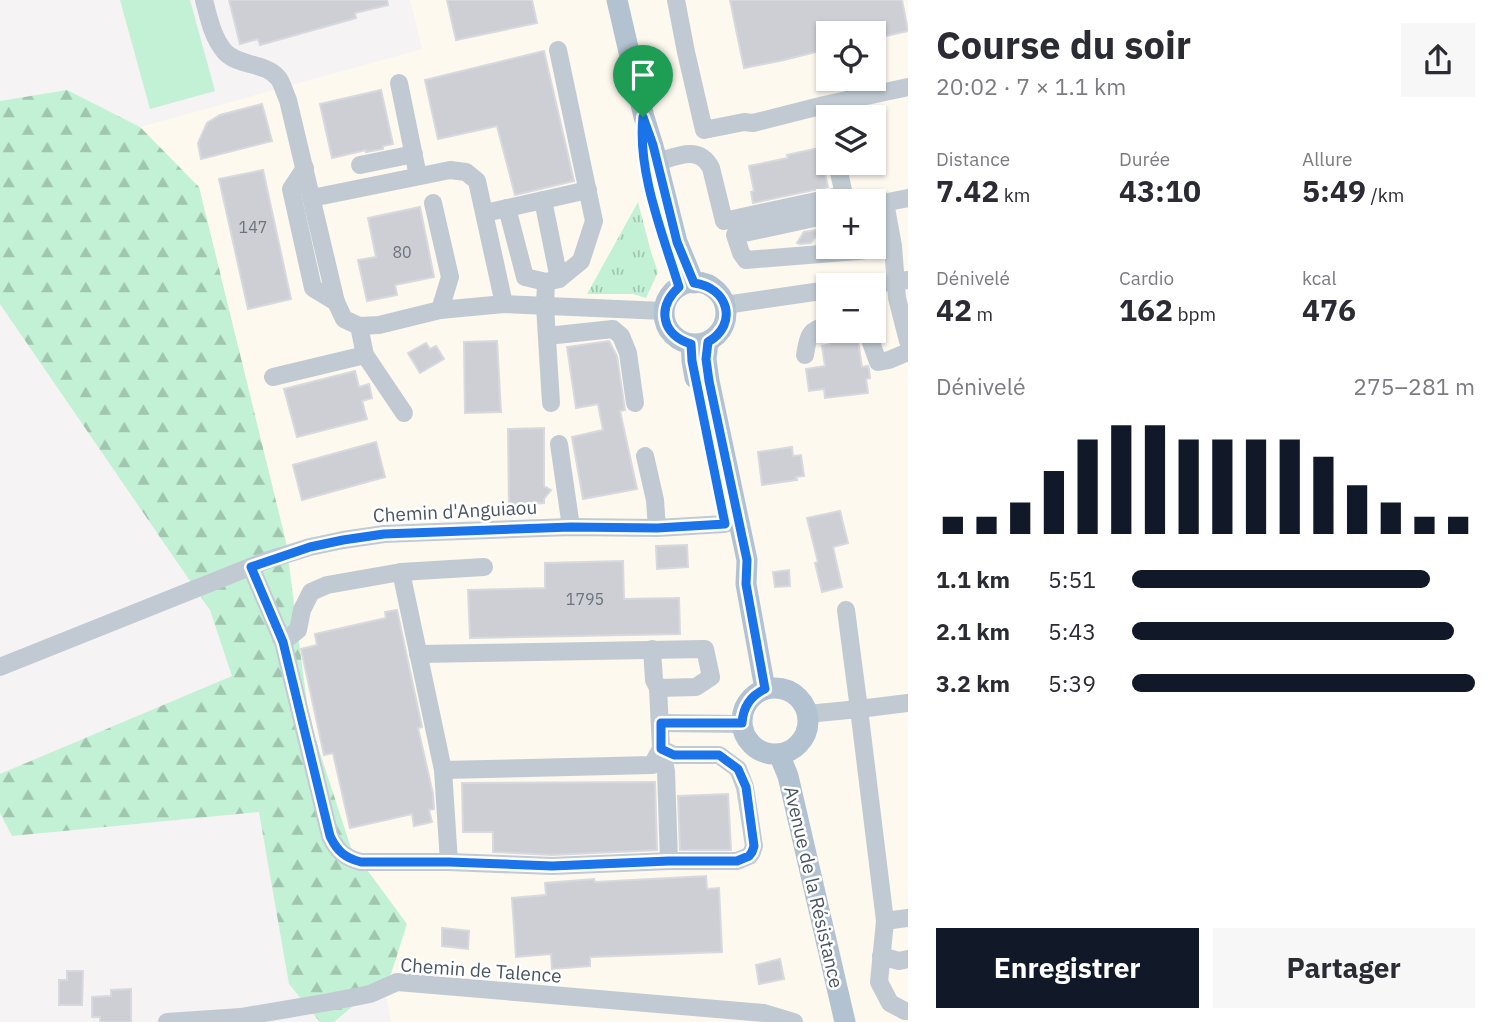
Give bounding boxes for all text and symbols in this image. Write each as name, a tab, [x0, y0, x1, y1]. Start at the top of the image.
text: Course du soir	[936, 20, 1191, 69]
map controls	[816, 21, 886, 343]
button: locate	[816, 21, 886, 91]
button: share	[1401, 23, 1475, 97]
pin	[613, 45, 673, 117]
icon: arrive	[624, 56, 662, 94]
text: 20:02 · 7 × 1.1 km	[936, 71, 1126, 101]
button: layers	[816, 105, 886, 175]
text: Distance	[936, 147, 1010, 171]
text: Durée	[1119, 147, 1170, 171]
text: Allure	[1302, 147, 1353, 171]
text: 7.42	[936, 171, 999, 210]
text: 43:10	[1119, 171, 1201, 210]
text: 5:49	[1302, 171, 1366, 210]
text: km	[999, 183, 1030, 207]
text: /km	[1366, 183, 1404, 207]
button: +	[816, 189, 886, 259]
house number: 147	[239, 217, 267, 237]
house number: 80	[392, 242, 412, 262]
text: Dénivelé	[936, 266, 1010, 290]
text: Cardio	[1119, 266, 1174, 290]
text: kcal	[1302, 266, 1337, 290]
button: −	[816, 273, 886, 343]
text: 42	[936, 290, 972, 329]
text: 162	[1119, 290, 1173, 329]
text: 476	[1302, 290, 1356, 329]
text: m	[972, 302, 993, 326]
text: bpm	[1173, 302, 1216, 326]
text: Dénivelé	[936, 371, 1026, 401]
text: 275–281 m	[1353, 371, 1475, 401]
street label: Chemin d'Anguiaou	[372, 495, 538, 527]
text: 1.1 km	[936, 564, 1010, 594]
text: 5:51	[1048, 564, 1096, 594]
house number: 1795	[566, 589, 604, 609]
text: 2.1 km	[936, 616, 1010, 646]
text: 5:43	[1048, 616, 1096, 646]
text: 3.2 km	[936, 668, 1010, 698]
text: 5:39	[1048, 668, 1096, 698]
street label: Avenue de la Résistance	[779, 784, 849, 990]
button: Enregistrer	[936, 928, 1199, 1008]
button: Partager	[1213, 928, 1475, 1008]
street label: Chemin de Talence	[400, 952, 562, 988]

